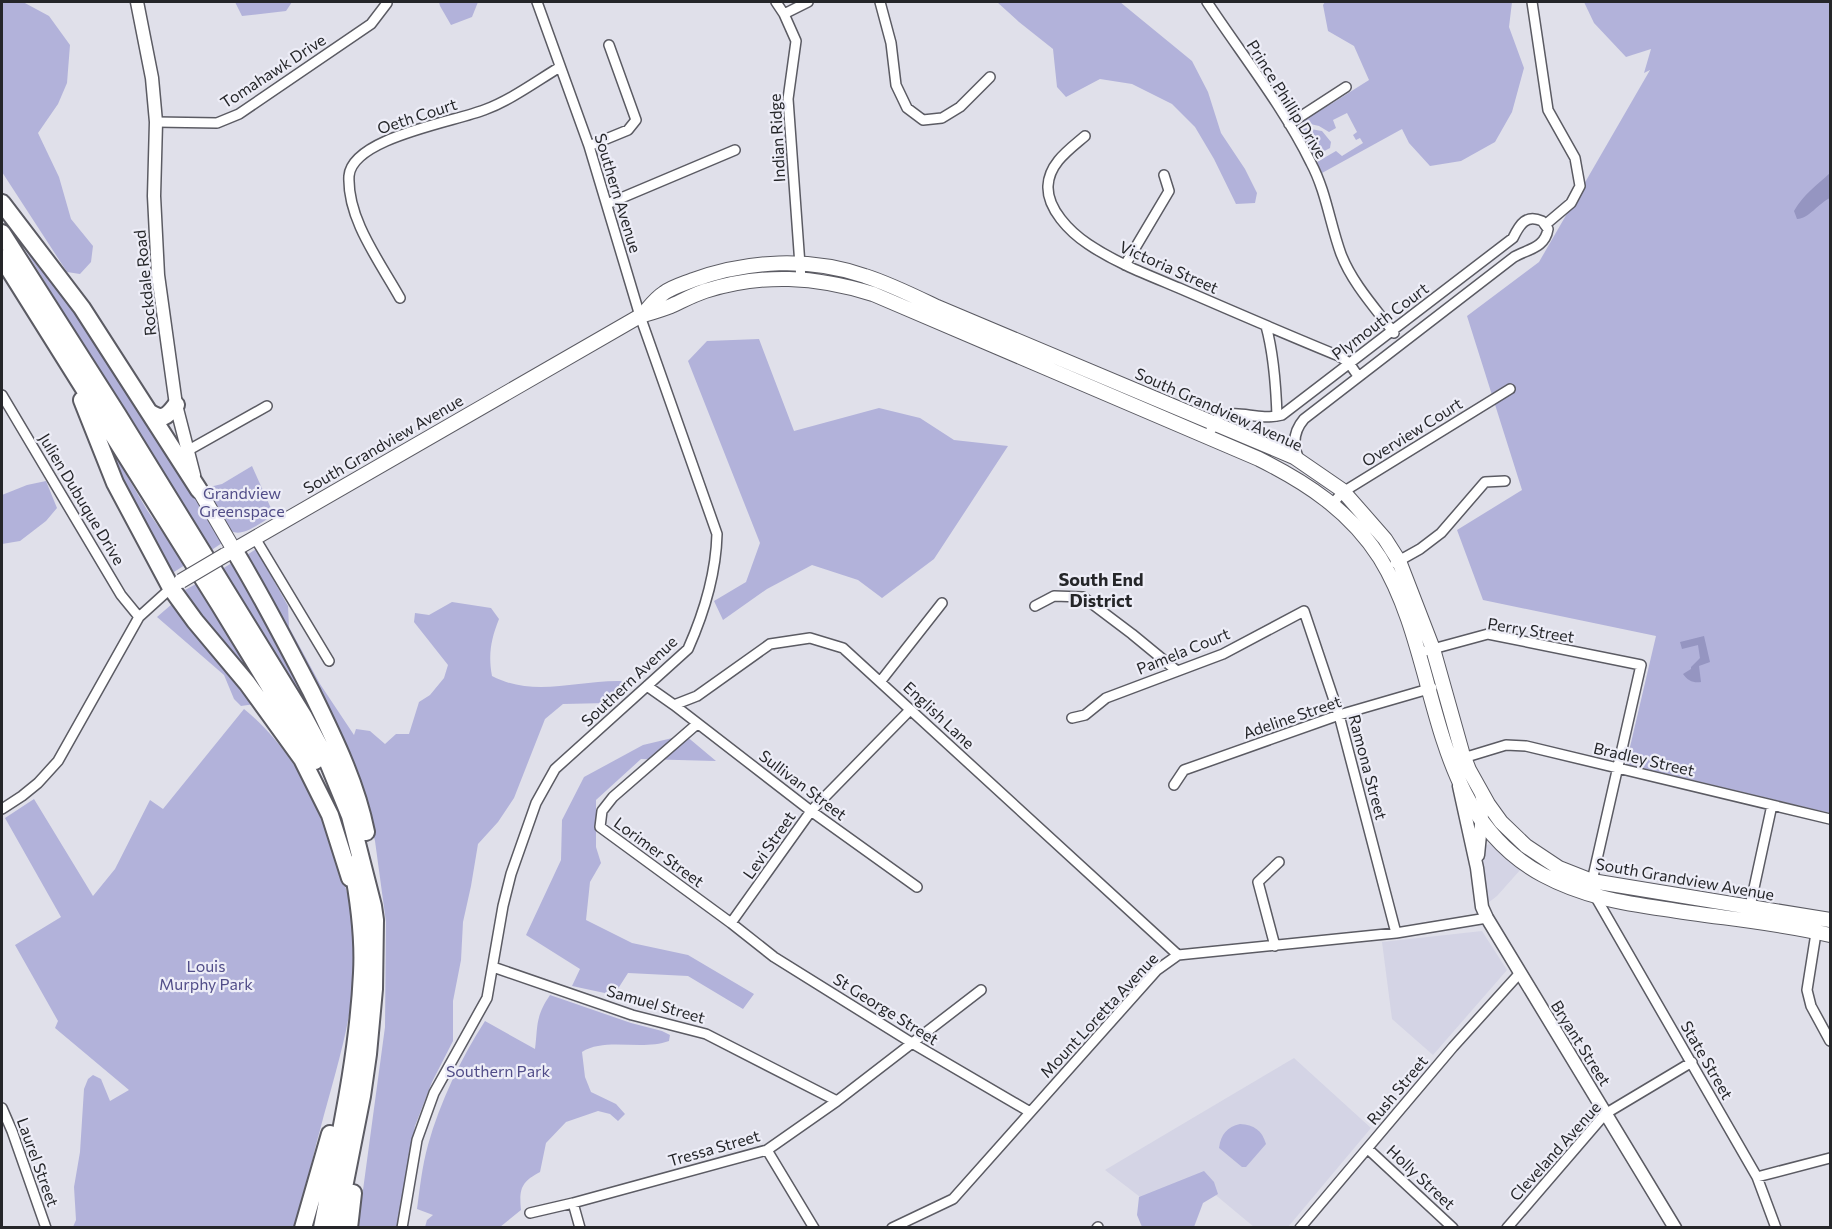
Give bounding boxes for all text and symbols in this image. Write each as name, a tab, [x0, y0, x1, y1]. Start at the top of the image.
street label: Tomahawk Drive	[217, 30, 329, 112]
street label: Prince Phillip Drive	[1243, 36, 1331, 161]
street label: Indian Ridge	[765, 93, 788, 183]
street label: Oeth Court	[375, 94, 459, 137]
street label: Southern Avenue	[591, 131, 646, 255]
street label: Rockdale Road	[129, 229, 160, 337]
street label: Victoria Street	[1117, 236, 1222, 297]
street label: Plymouth Court	[1328, 278, 1432, 363]
street label: South Grandview Avenue	[1133, 363, 1306, 454]
street label: South Grandview Avenue	[300, 390, 466, 497]
street label: Overview Court	[1358, 393, 1466, 470]
street label: Julien Dubuque Drive	[36, 430, 129, 568]
park label: Grandview Greenspace	[199, 483, 285, 520]
district label: South End District	[1059, 568, 1143, 611]
street label: Perry Street	[1486, 613, 1576, 646]
street label: Pamela Court	[1133, 623, 1233, 678]
street label: Southern Avenue	[577, 631, 680, 730]
street label: English Lane	[900, 677, 979, 752]
street label: Adeline Street	[1240, 691, 1344, 742]
street label: Ramona Street	[1345, 712, 1392, 822]
street label: Bradley Street	[1592, 738, 1697, 779]
street label: Sullivan Street	[756, 746, 851, 824]
street label: Levi Street	[738, 807, 799, 882]
street label: Lorimer Street	[611, 813, 708, 891]
street label: South Grandview Avenue	[1594, 853, 1776, 904]
street label: Mount Loretta Avenue	[1036, 948, 1161, 1081]
park label: Louis Murphy Park	[159, 956, 253, 993]
street label: St George Street	[830, 969, 943, 1049]
street label: Samuel Street	[605, 980, 708, 1027]
street label: Bryant Street	[1548, 996, 1615, 1089]
street label: State Street	[1677, 1017, 1738, 1103]
street label: Rush Street	[1362, 1051, 1431, 1128]
park label: Southern Park	[446, 1061, 550, 1080]
street label: Cleveland Avenue	[1505, 1097, 1604, 1204]
street label: Laurel Street	[14, 1115, 64, 1209]
street label: Tressa Street	[666, 1125, 762, 1170]
street label: Holly Street	[1383, 1140, 1460, 1213]

